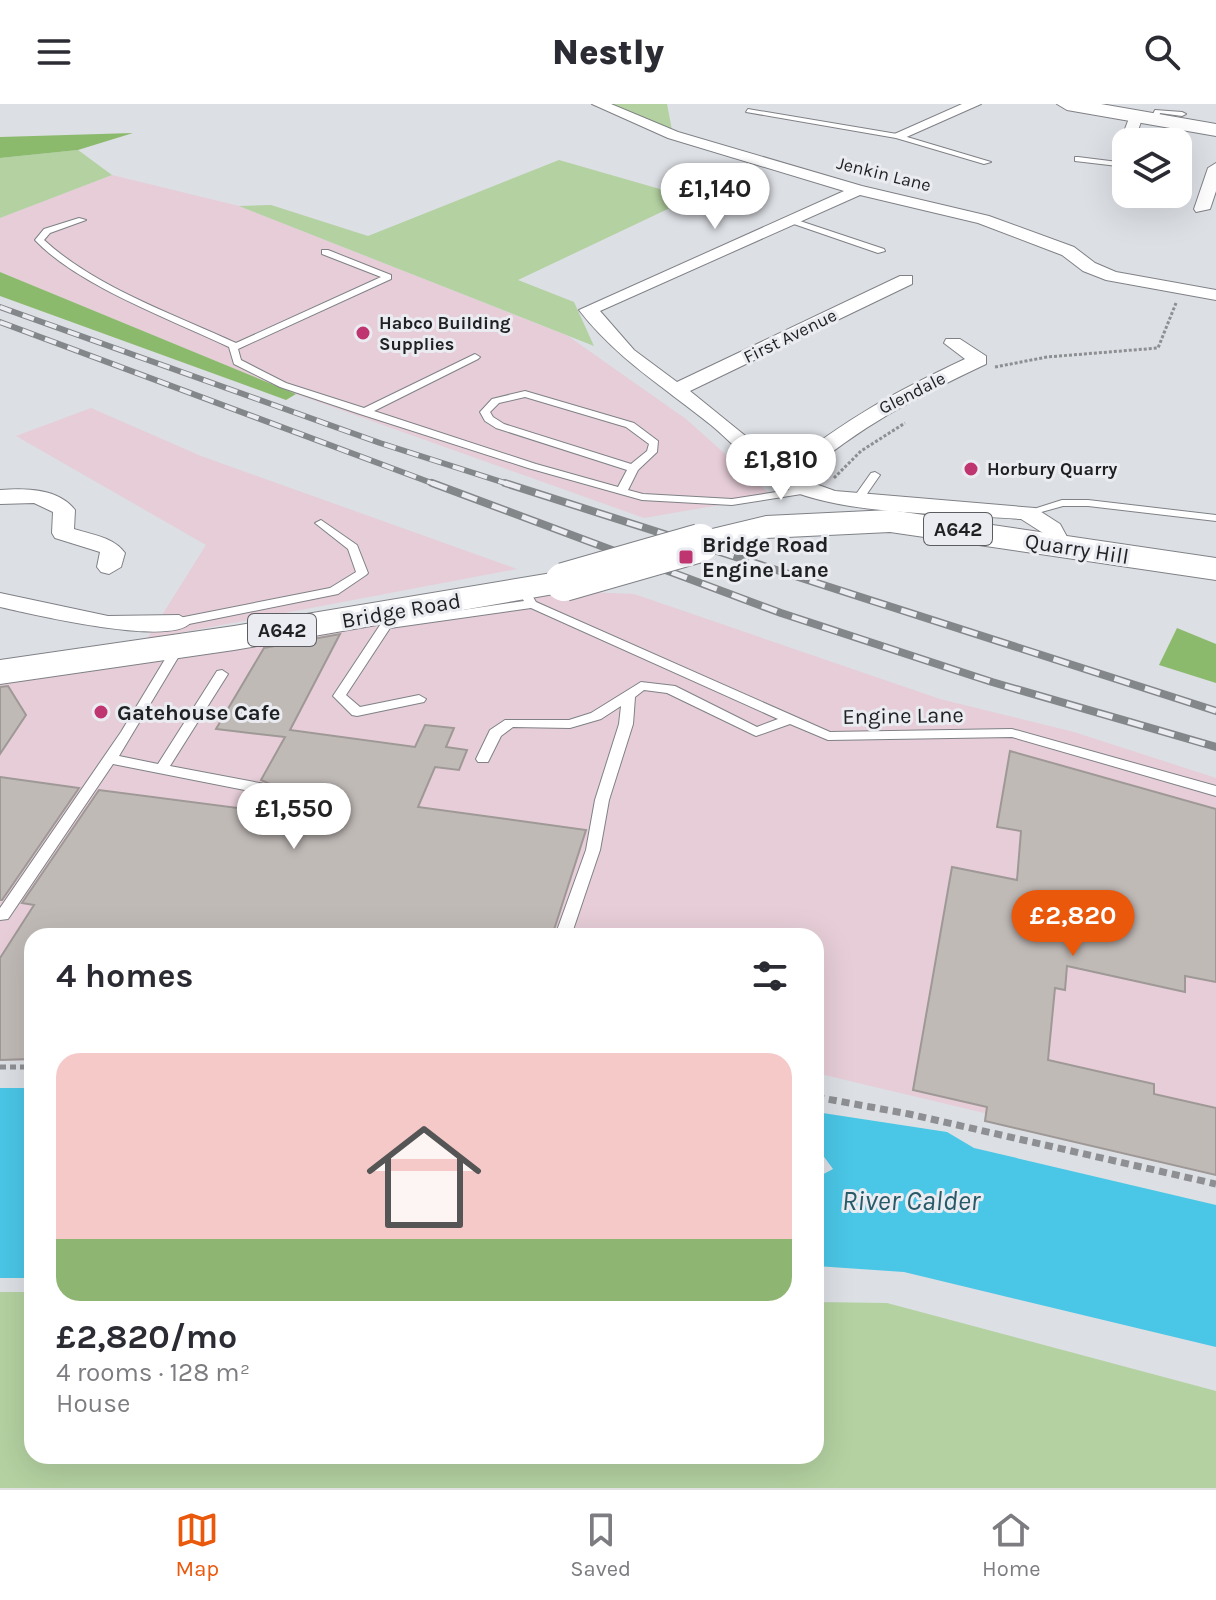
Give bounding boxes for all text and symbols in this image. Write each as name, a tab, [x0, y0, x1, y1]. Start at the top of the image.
icon: menu	[32, 30, 76, 74]
icon: search	[1140, 30, 1184, 74]
text: Nestly	[552, 31, 664, 73]
map controls	[1112, 128, 1192, 208]
button: layers	[1112, 128, 1192, 208]
street label: Jenkin Lane	[835, 152, 933, 196]
pin: £1,140	[650, 163, 780, 231]
text: £1,140	[679, 173, 751, 204]
street label: First Avenue	[740, 304, 840, 368]
place label: Habco Building Supplies	[379, 312, 511, 355]
marker: Habco Building Supplies	[354, 324, 372, 342]
street label: Glendale	[875, 367, 949, 419]
pin: £1,810	[716, 434, 846, 502]
text: £1,810	[744, 444, 818, 475]
place label: Horbury Quarry	[987, 458, 1117, 480]
marker: Horbury Quarry	[962, 460, 980, 478]
road number: A642	[924, 513, 992, 545]
street label: Quarry Hill	[1023, 528, 1131, 570]
place label: Bridge Road Engine Lane	[702, 532, 829, 583]
marker: Bridge Road Engine Lane	[677, 548, 695, 566]
street label: Bridge Road	[339, 588, 463, 634]
road number: A642	[248, 614, 316, 646]
place label: Gatehouse Cafe	[117, 700, 280, 726]
street label: Engine Lane	[842, 702, 964, 730]
marker: Gatehouse Cafe	[92, 703, 110, 721]
pin: £1,550	[229, 783, 359, 851]
text: £1,550	[255, 793, 333, 824]
pin: £2,820	[1008, 890, 1138, 958]
text: £2,820	[1030, 900, 1116, 931]
icon: filters	[748, 954, 792, 998]
text: 4 homes	[56, 956, 193, 996]
icon: home	[352, 1105, 496, 1249]
water label: River Calder	[842, 1184, 982, 1217]
text: £2,820/mo	[56, 1317, 237, 1357]
text: 4 rooms · 128 m²	[56, 1357, 250, 1388]
text: House	[56, 1388, 130, 1419]
tab: Map	[175, 1508, 219, 1582]
tab: Saved	[570, 1508, 631, 1582]
tab: Home	[982, 1508, 1041, 1582]

